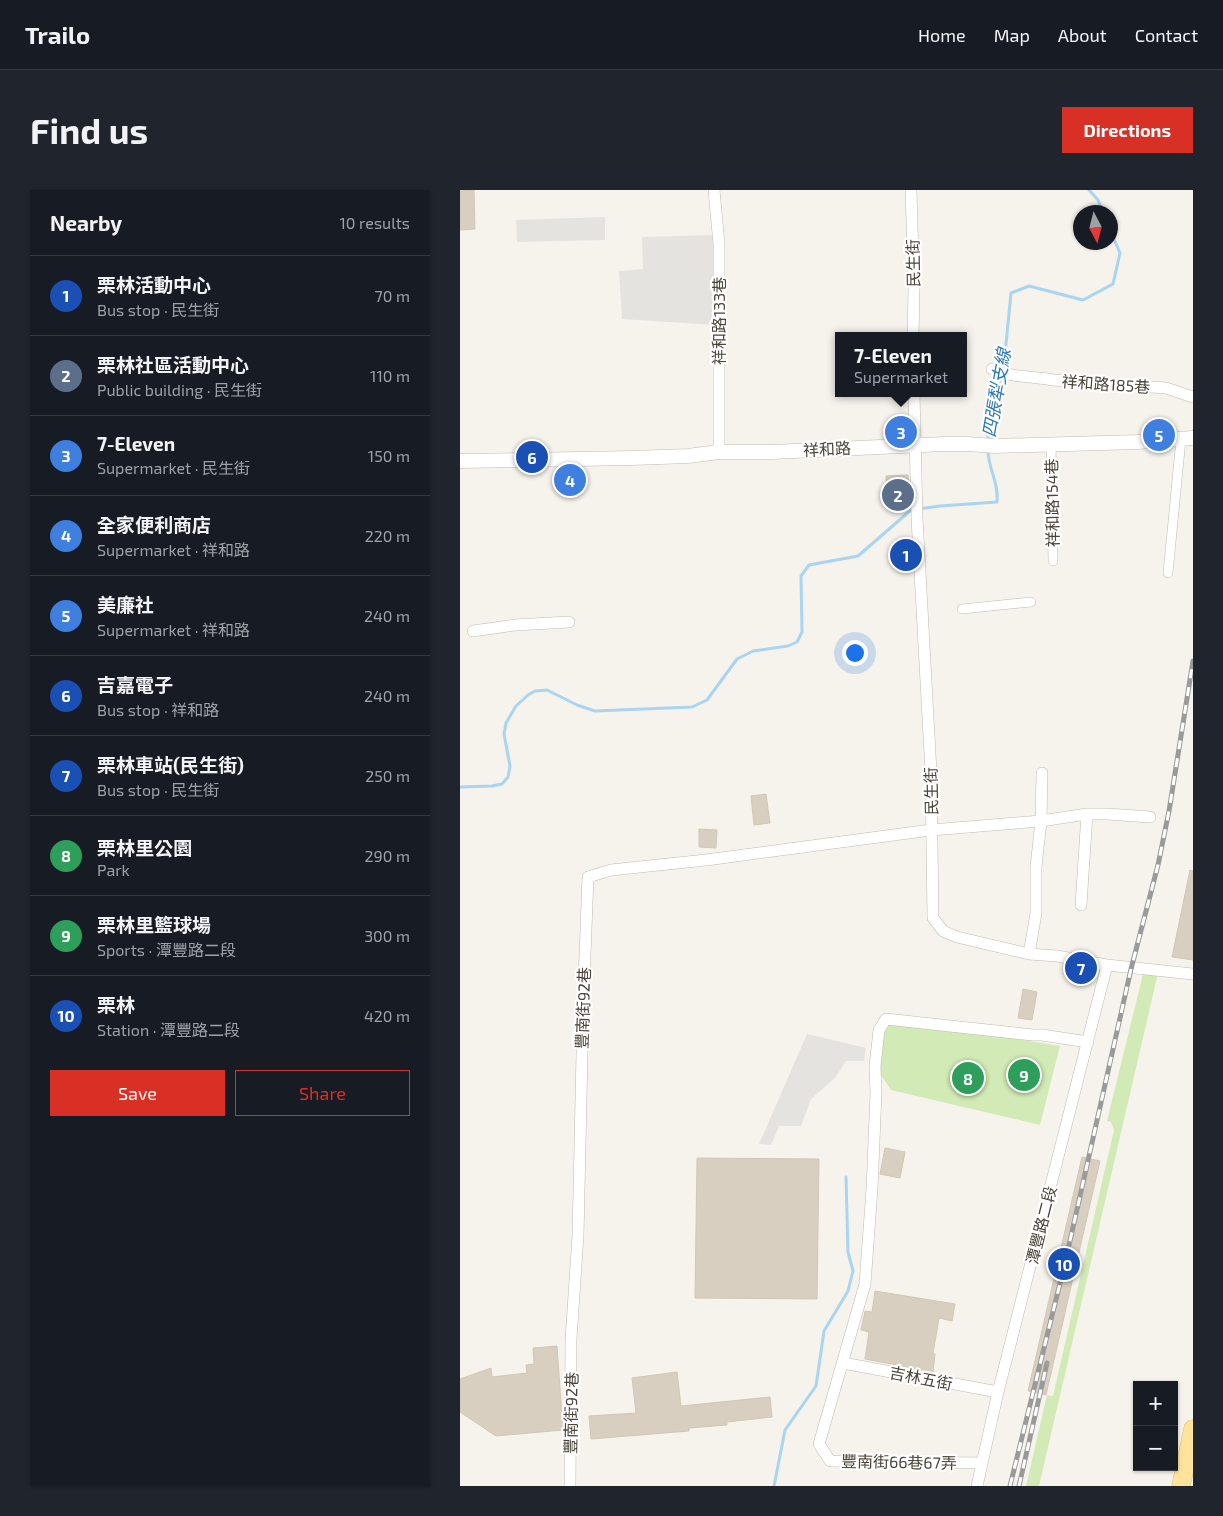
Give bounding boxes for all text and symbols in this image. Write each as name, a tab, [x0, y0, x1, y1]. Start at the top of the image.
text: Trailo	[25, 20, 90, 49]
text: Home	[918, 24, 966, 46]
text: Map	[994, 24, 1030, 46]
text: About	[1058, 24, 1107, 46]
text: Contact	[1135, 24, 1198, 46]
button: Directions	[1062, 107, 1193, 153]
text: Find us	[30, 109, 148, 151]
north arrow	[1073, 205, 1118, 250]
text: Nearby	[50, 210, 122, 235]
text: 10 results	[340, 213, 410, 232]
street label: 民生街	[903, 239, 922, 287]
text: 栗林活動中心	[97, 273, 211, 296]
street label: 祥和路133巷	[709, 277, 728, 365]
text: 1	[63, 286, 69, 305]
text: 70 m	[375, 286, 410, 305]
text: Bus stop · 民生街	[97, 300, 219, 319]
popup	[835, 332, 967, 397]
text: 7-Eleven	[854, 344, 932, 367]
water label: 四張犁支線	[977, 345, 1015, 439]
text: 栗林社區活動中心	[97, 353, 249, 376]
text: 2	[61, 366, 71, 385]
text: 110 m	[370, 366, 410, 385]
text: Supermarket	[854, 367, 948, 386]
street label: 祥和路185巷	[1061, 371, 1151, 396]
text: Public building · 民生街	[97, 380, 262, 399]
pin: 3	[885, 413, 917, 451]
pin: 5	[1143, 416, 1175, 454]
text: 7-Eleven	[97, 432, 175, 455]
pin: 6	[516, 438, 548, 476]
street label: 祥和路	[803, 438, 851, 459]
text: 3	[61, 446, 71, 465]
text: 150 m	[368, 446, 410, 465]
text: Supermarket · 民生街	[97, 458, 250, 477]
street label: 祥和路154巷	[1041, 458, 1062, 548]
pin: 4	[554, 461, 586, 499]
pin: 2	[882, 476, 914, 514]
text: 全家便利商店	[97, 513, 211, 536]
text: 4	[61, 526, 71, 545]
text: 220 m	[365, 526, 410, 545]
pin: 1	[890, 536, 922, 574]
text: Supermarket · 祥和路	[97, 540, 250, 559]
text: 美廉社	[97, 593, 154, 616]
text: 5	[62, 606, 70, 625]
text: 240 m	[364, 606, 410, 625]
text: Supermarket · 祥和路	[97, 620, 250, 639]
your location	[842, 640, 868, 666]
text: 吉嘉電子	[97, 673, 173, 696]
text: 6	[61, 686, 71, 705]
text: 240 m	[364, 686, 410, 705]
text: Bus stop · 祥和路	[97, 700, 219, 719]
text: 栗林車站(民生街)	[97, 753, 244, 776]
text: 7	[62, 766, 70, 785]
text: 250 m	[365, 766, 410, 785]
street label: 民生街	[921, 767, 940, 815]
text: Bus stop · 民生街	[97, 780, 219, 799]
text: 栗林里公園	[97, 836, 192, 859]
text: 8	[61, 846, 71, 865]
text: 290 m	[365, 846, 410, 865]
text: Park	[97, 860, 130, 879]
text: 栗林里籃球場	[97, 913, 211, 936]
text: 9	[61, 926, 71, 945]
text: 300 m	[364, 926, 410, 945]
text: Sports · 潭豐路二段	[97, 940, 236, 959]
pin: 7	[1065, 949, 1097, 987]
street label: 豐南街92巷	[572, 967, 593, 1049]
text: 栗林	[97, 993, 135, 1016]
text: 10	[57, 1006, 75, 1025]
text: 420 m	[364, 1006, 410, 1025]
text: Station · 潭豐路二段	[97, 1020, 240, 1039]
pin: 9	[1008, 1056, 1040, 1094]
pin: 8	[952, 1059, 984, 1097]
button: Save	[50, 1070, 225, 1116]
button: Share	[235, 1070, 410, 1116]
street label: 潭豐路二段	[1022, 1184, 1059, 1266]
pin: 10	[1048, 1245, 1080, 1283]
street label: 吉林五街	[888, 1362, 954, 1393]
street label: 豐南街92巷	[560, 1372, 581, 1454]
map controls	[1133, 1381, 1178, 1471]
button: +	[1133, 1381, 1178, 1426]
button: −	[1133, 1426, 1178, 1471]
street label: 豐南街66巷67弄	[841, 1451, 957, 1472]

